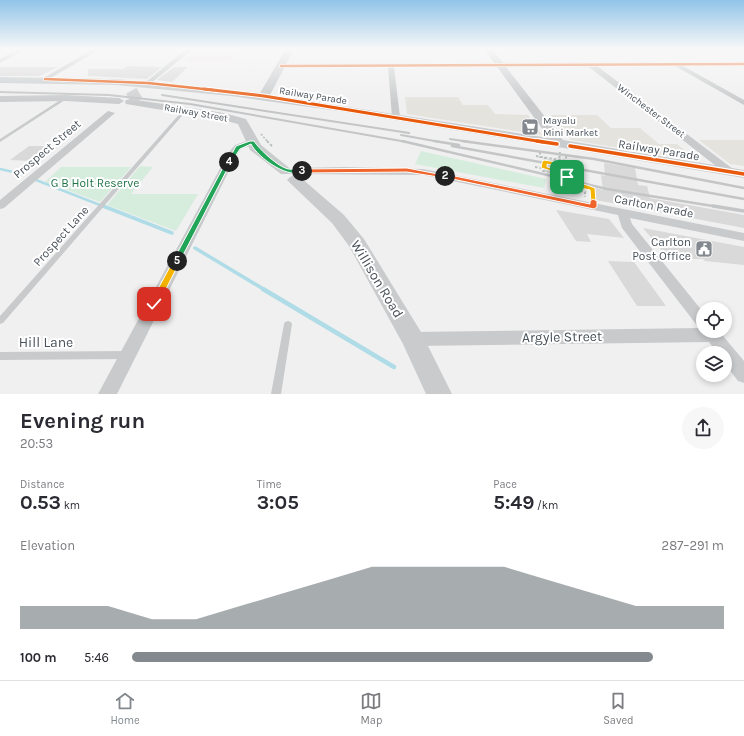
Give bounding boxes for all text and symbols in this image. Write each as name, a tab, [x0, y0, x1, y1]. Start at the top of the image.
street label: Winchester Street	[615, 82, 687, 141]
street label: Railway Parade	[278, 85, 348, 107]
street label: Railway Street	[163, 101, 229, 125]
place label: Mayalu Mini Market	[543, 115, 598, 139]
street label: Prospect Street	[11, 116, 84, 181]
supermarket icon: Mayalu Mini Market	[520, 117, 540, 137]
street label: Railway Parade	[617, 137, 701, 163]
pin: 4	[219, 152, 239, 172]
text: 4	[226, 155, 232, 168]
pin	[550, 160, 584, 194]
pin: 3	[292, 161, 312, 181]
text: 3	[299, 164, 305, 177]
pin: 2	[435, 166, 455, 186]
icon: arrive	[556, 166, 578, 188]
text: 2	[442, 169, 448, 182]
park label: G B Holt Reserve	[51, 176, 139, 190]
street label: Carlton Parade	[613, 191, 695, 221]
street label: Prospect Lane	[30, 203, 92, 269]
place label: Carlton Post Office	[632, 235, 691, 263]
street label: Willison Road	[347, 237, 407, 321]
public building icon: Carlton Post Office	[694, 239, 714, 259]
pin: 5	[167, 251, 187, 271]
text: 5	[174, 254, 180, 267]
pin	[137, 287, 171, 321]
icon: check	[143, 293, 165, 315]
map controls	[696, 302, 732, 382]
button: locate	[696, 302, 732, 338]
street label: Argyle Street	[522, 328, 602, 346]
street label: Hill Lane	[19, 334, 73, 351]
button: layers	[696, 346, 732, 382]
button: share	[682, 407, 724, 449]
text: Evening run	[20, 408, 145, 434]
text: 20:53	[20, 436, 53, 451]
text: Distance	[20, 478, 64, 491]
text: Time	[257, 478, 281, 491]
text: Pace	[493, 478, 517, 491]
text: 0.53	[20, 491, 61, 514]
text: 3:05	[257, 491, 299, 514]
text: 5:49	[493, 491, 534, 514]
text: km	[61, 499, 80, 512]
text: /km	[534, 499, 558, 512]
text: Elevation	[20, 538, 75, 553]
text: 287–291 m	[662, 538, 724, 553]
text: 100 m	[20, 650, 57, 665]
text: 5:46	[84, 650, 109, 665]
tab: Home	[110, 690, 140, 727]
tab: Map	[360, 690, 382, 727]
tab: Saved	[603, 690, 634, 727]

